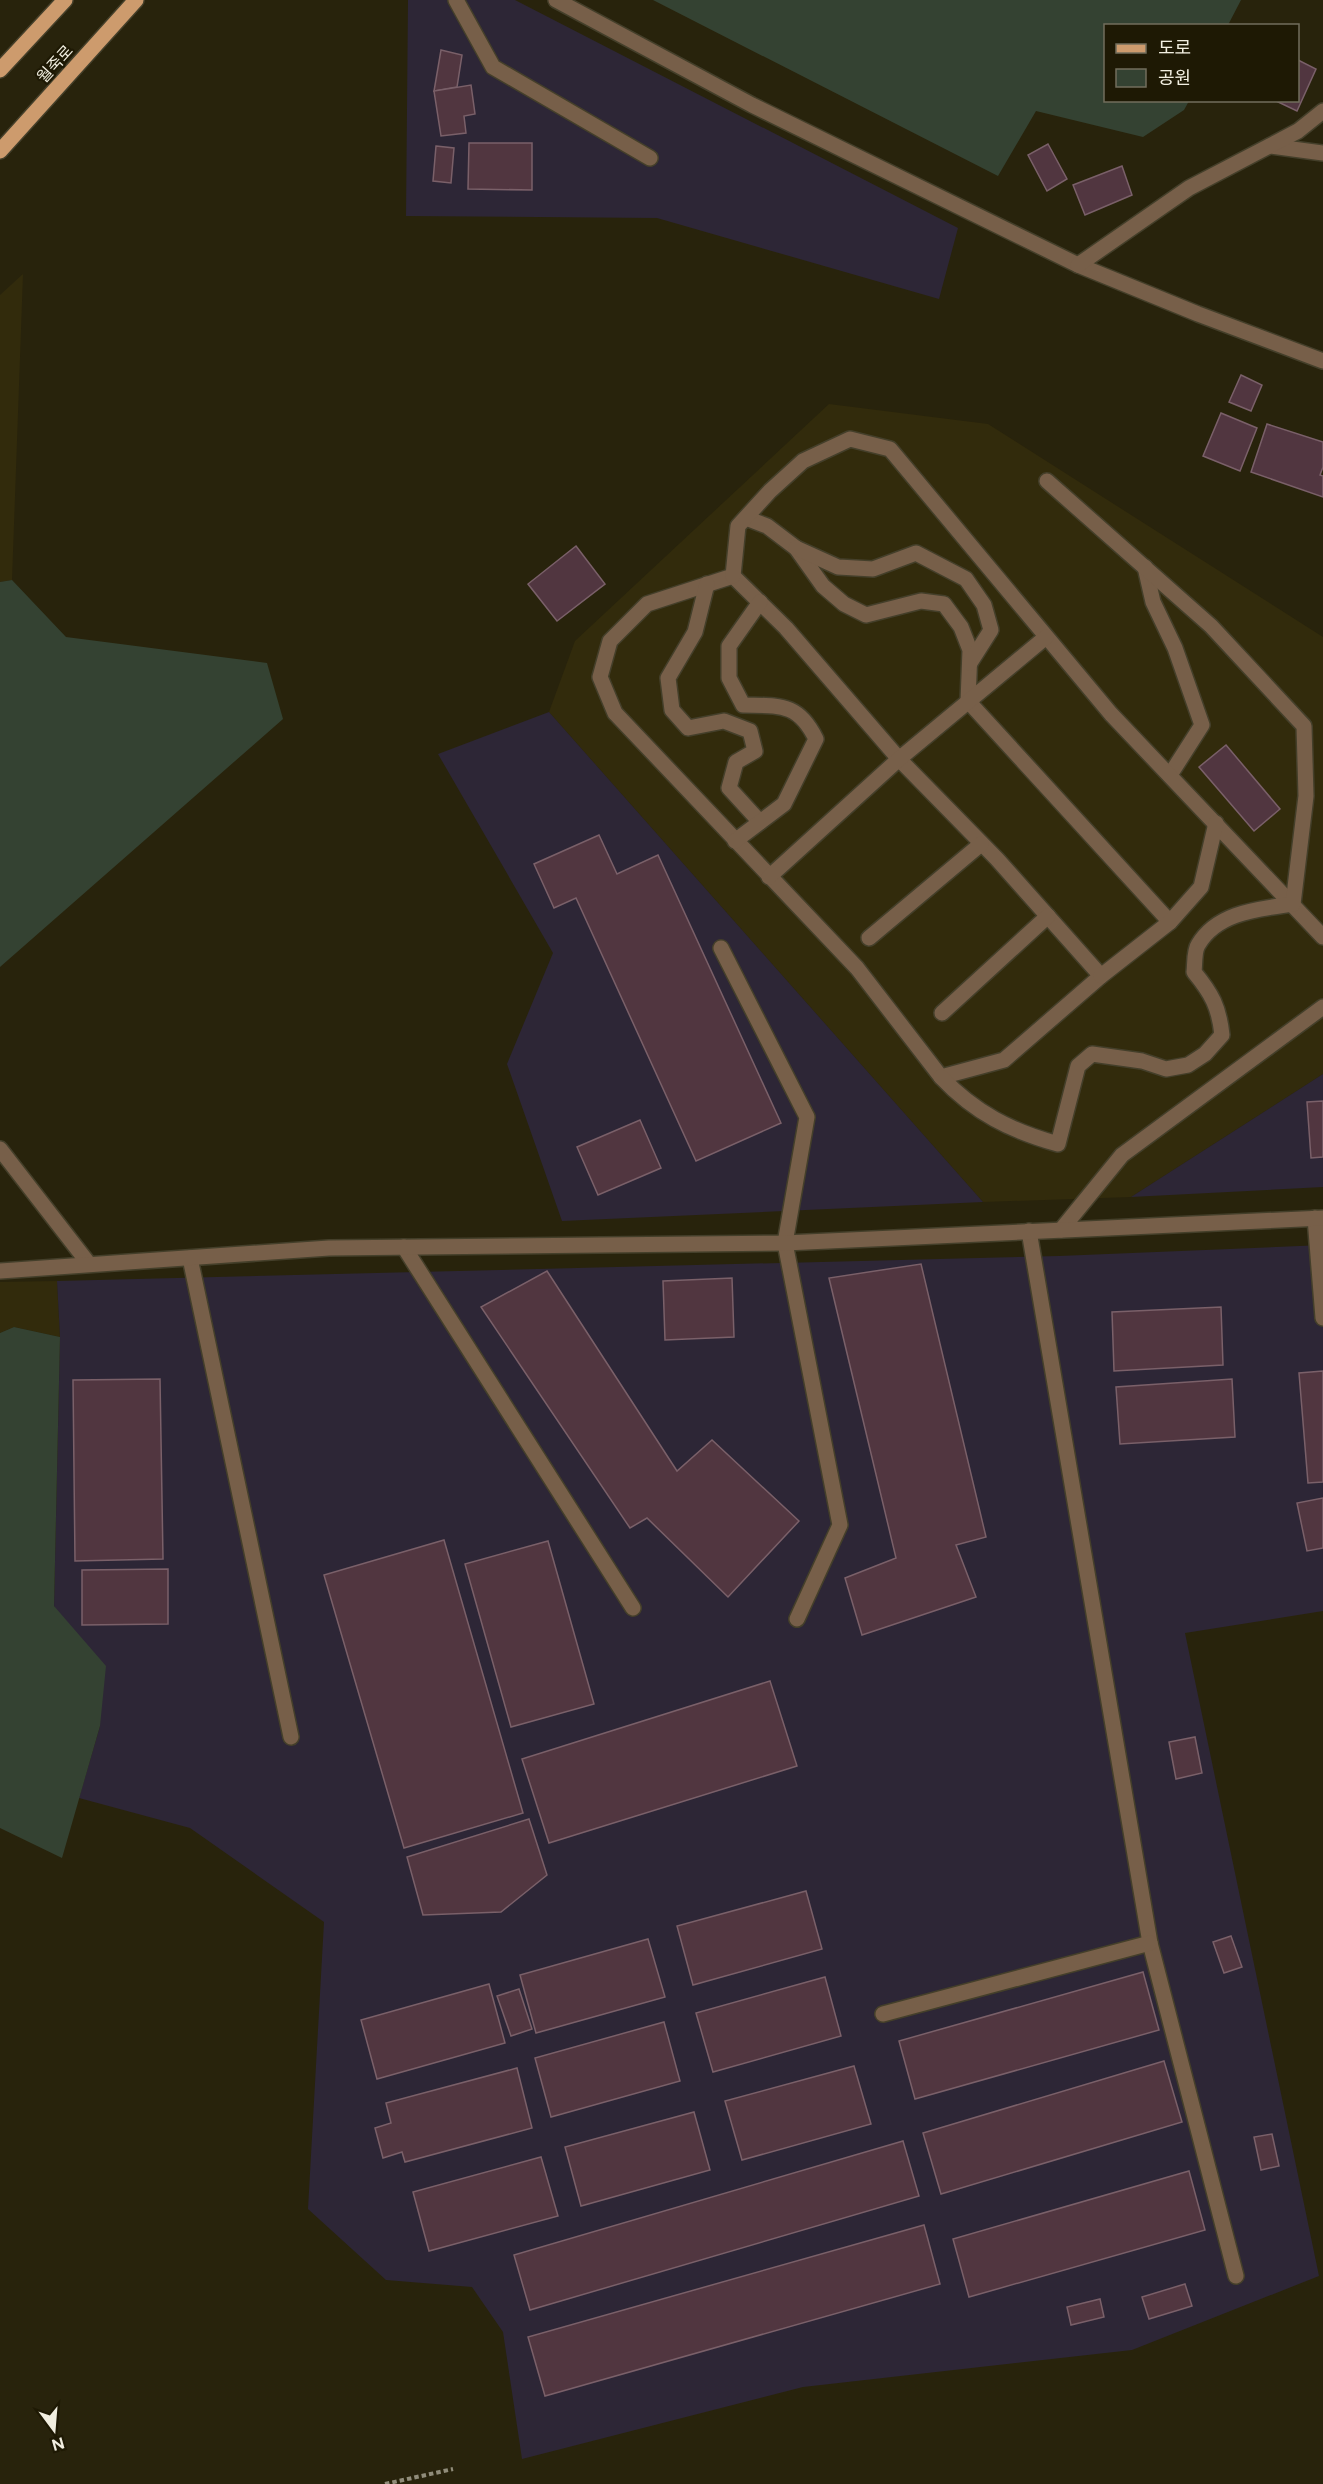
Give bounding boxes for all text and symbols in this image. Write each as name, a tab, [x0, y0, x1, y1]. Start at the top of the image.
legend	[1104, 24, 1299, 102]
text: 도로	[1158, 37, 1191, 59]
street label: 월죽로	[33, 41, 77, 87]
text: 공원	[1158, 67, 1191, 89]
north arrow	[24, 2400, 84, 2460]
text: N	[49, 2433, 67, 2455]

